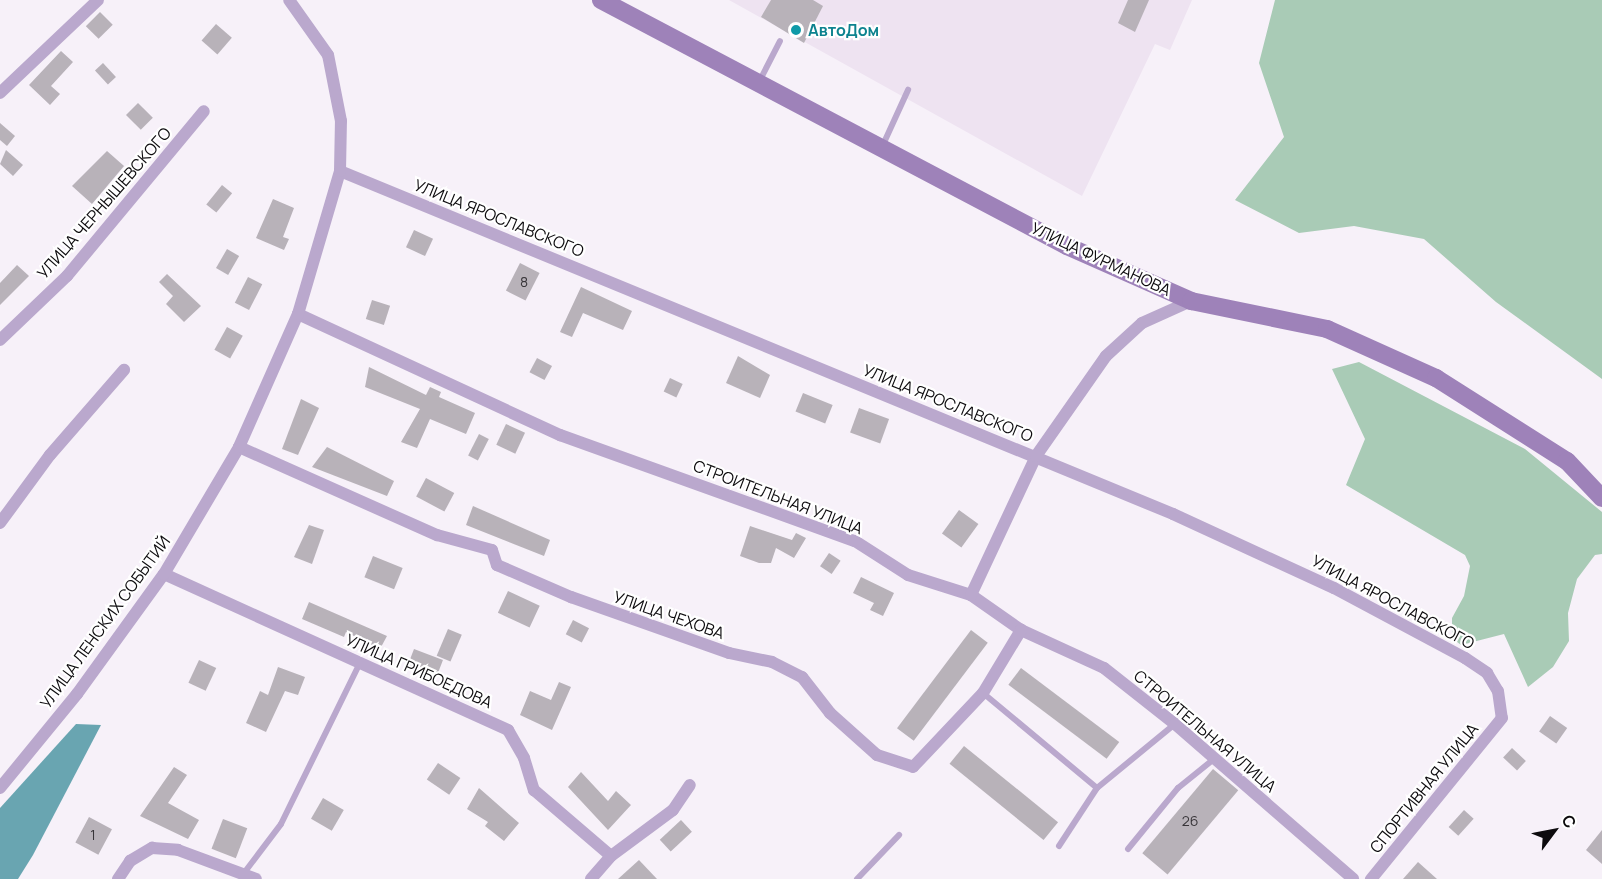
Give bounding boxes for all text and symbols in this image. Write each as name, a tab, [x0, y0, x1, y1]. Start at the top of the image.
place label: АвтоДом	[808, 20, 879, 40]
marker: АвтоДом	[789, 23, 803, 37]
street label: УЛИЦА ЧЕРНЫШЕВСКОГО	[33, 124, 175, 282]
street label: УЛИЦА ЯРОСЛАВСКОГО	[411, 175, 587, 261]
street label: УЛИЦА ФУРМАНОВА	[1028, 218, 1174, 300]
house number: 8	[520, 274, 528, 290]
street label: УЛИЦА ЯРОСЛАВСКОГО	[860, 360, 1036, 446]
street label: СТРОИТЕЛЬНАЯ УЛИЦА	[691, 456, 865, 538]
street label: УЛИЦА ЛЕНСКИХ СОБЫТИЙ	[36, 532, 174, 712]
street label: УЛИЦА ЯРОСЛАВСКОГО	[1308, 551, 1478, 653]
street label: УЛИЦА ЧЕХОВА	[611, 587, 727, 643]
street label: УЛИЦА ГРИБОЕДОВА	[343, 630, 495, 712]
street label: СТРОИТЕЛЬНАЯ УЛИЦА	[1130, 666, 1280, 796]
street label: СПОРТИВНАЯ УЛИЦА	[1366, 719, 1482, 857]
north arrow	[1524, 801, 1584, 861]
text: С	[1557, 811, 1582, 832]
house number: 26	[1182, 813, 1198, 829]
house number: 1	[90, 827, 96, 843]

